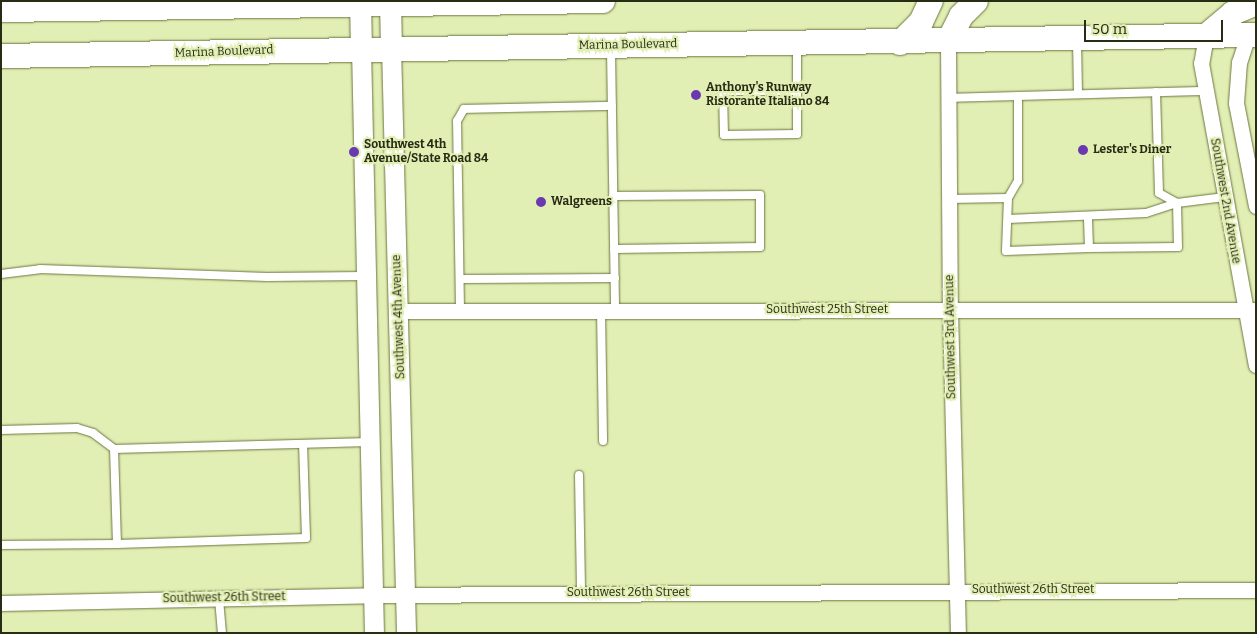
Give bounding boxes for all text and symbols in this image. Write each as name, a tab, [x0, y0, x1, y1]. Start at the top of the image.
scale bar	[1087, 10, 1226, 42]
text: 50 m	[1092, 20, 1127, 38]
street label: Marina Boulevard	[578, 37, 678, 53]
street label: Marina Boulevard	[174, 43, 274, 61]
place label: Anthony's Runway Ristorante Italiano 84	[706, 81, 829, 109]
marker: Anthony's Runway Ristorante Italiano 84	[690, 89, 702, 101]
street label: Southwest 2nd Avenue	[1207, 137, 1243, 265]
place label: Southwest 4th Avenue/State Road 84	[364, 138, 488, 166]
place label: Lester's Diner	[1093, 143, 1172, 157]
marker: Lester's Diner	[1077, 144, 1089, 156]
marker: Southwest 4th Avenue/State Road 84	[348, 146, 360, 158]
place label: Walgreens	[551, 195, 612, 209]
marker: Walgreens	[535, 196, 547, 208]
street label: Southwest 4th Avenue	[390, 255, 408, 379]
street label: Southwest 3rd Avenue	[943, 275, 959, 399]
street label: Southwest 25th Street	[766, 303, 888, 317]
street label: Southwest 26th Street	[972, 583, 1094, 597]
street label: Southwest 26th Street	[567, 586, 689, 600]
street label: Southwest 26th Street	[163, 590, 285, 606]

